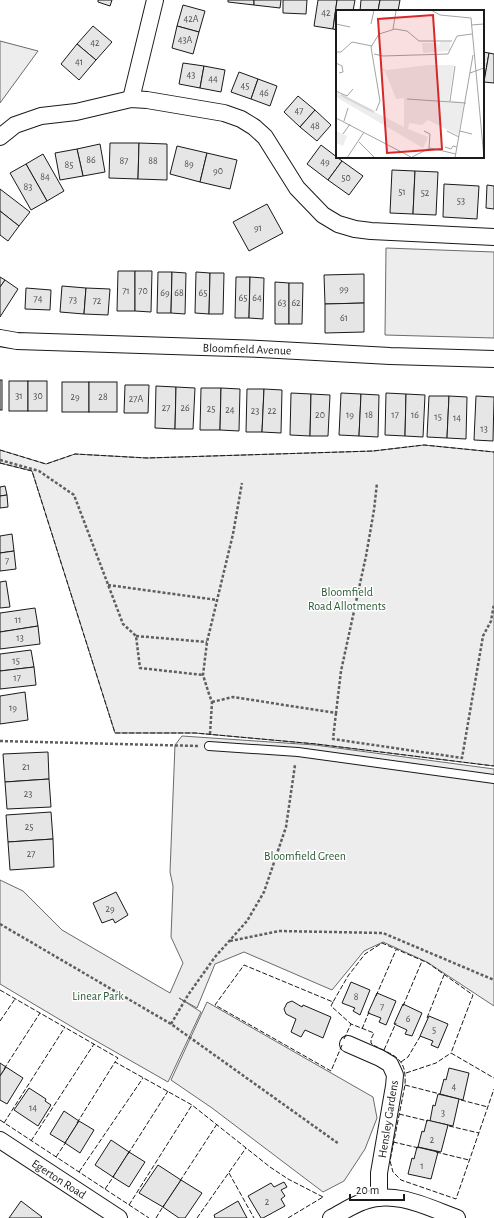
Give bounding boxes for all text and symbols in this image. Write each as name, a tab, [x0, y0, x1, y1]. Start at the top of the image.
house number: 42	[321, 8, 331, 18]
inset map	[336, 10, 484, 158]
house number: 42A	[183, 14, 199, 24]
house number: 43A	[178, 35, 193, 45]
house number: 42	[90, 38, 100, 48]
house number: 41	[75, 57, 83, 67]
house number: 43	[187, 70, 195, 80]
house number: 44	[208, 74, 218, 84]
house number: 45	[241, 81, 250, 91]
house number: 46	[259, 88, 269, 98]
house number: 47	[295, 106, 303, 116]
house number: 48	[310, 121, 320, 131]
house number: 86	[86, 155, 96, 165]
house number: 87	[120, 156, 128, 166]
house number: 88	[148, 156, 158, 166]
house number: 49	[320, 157, 330, 167]
house number: 89	[184, 159, 194, 169]
house number: 85	[65, 160, 73, 170]
house number: 90	[213, 166, 223, 176]
house number: 84	[40, 172, 50, 182]
house number: 50	[341, 173, 351, 183]
house number: 83	[24, 182, 32, 192]
house number: 51	[398, 187, 406, 197]
house number: 52	[421, 188, 430, 198]
house number: 53	[457, 196, 465, 206]
house number: 91	[254, 223, 262, 233]
house number: 99	[339, 284, 349, 294]
house number: 71	[122, 286, 130, 296]
house number: 70	[138, 286, 148, 296]
house number: 69	[160, 288, 170, 298]
house number: 68	[174, 288, 184, 298]
house number: 65	[199, 288, 207, 298]
house number: 65	[239, 293, 247, 303]
house number: 64	[252, 293, 262, 303]
house number: 74	[34, 294, 43, 304]
house number: 73	[69, 295, 77, 305]
house number: 72	[93, 296, 102, 306]
house number: 63	[278, 298, 286, 308]
house number: 62	[291, 298, 301, 308]
house number: 61	[340, 313, 348, 323]
street label: Bloomfield Avenue	[202, 341, 292, 357]
house number: 31	[15, 391, 23, 401]
house number: 30	[33, 391, 43, 401]
house number: 29	[70, 392, 80, 402]
house number: 28	[98, 392, 108, 402]
house number: 27A	[129, 394, 143, 404]
house number: 27	[162, 403, 170, 413]
house number: 26	[180, 403, 190, 413]
house number: 25	[207, 404, 215, 414]
house number: 24	[225, 405, 235, 415]
house number: 23	[251, 406, 259, 416]
house number: 22	[267, 406, 277, 416]
house number: 20	[315, 410, 325, 420]
house number: 19	[346, 410, 354, 420]
house number: 18	[365, 410, 373, 420]
house number: 17	[391, 410, 399, 420]
house number: 16	[411, 410, 419, 420]
house number: 15	[434, 412, 442, 422]
house number: 14	[453, 413, 461, 423]
house number: 13	[480, 424, 488, 434]
house number: 7	[5, 556, 9, 566]
park label: Bloomfield Road Allotments	[308, 586, 386, 612]
house number: 11	[15, 615, 21, 625]
house number: 13	[16, 633, 24, 643]
house number: 15	[12, 656, 20, 666]
house number: 17	[13, 673, 21, 683]
house number: 19	[9, 703, 17, 713]
house number: 21	[22, 762, 30, 772]
house number: 23	[24, 789, 32, 799]
house number: 25	[25, 822, 33, 832]
house number: 27	[27, 849, 35, 859]
park label: Bloomfield Green	[264, 850, 346, 862]
house number: 29	[105, 904, 115, 914]
park label: Linear Park	[72, 990, 124, 1002]
house number: 8	[354, 992, 359, 1002]
house number: 7	[380, 1002, 384, 1012]
house number: 6	[406, 1014, 411, 1024]
house number: 5	[432, 1025, 436, 1035]
street label: Hensley Gardens	[376, 1079, 401, 1159]
house number: 4	[452, 1082, 457, 1092]
house number: 14	[29, 1103, 37, 1113]
house number: 3	[441, 1108, 445, 1118]
house number: 2	[430, 1135, 435, 1145]
street label: Egerton Road	[30, 1157, 88, 1201]
house number: 1	[420, 1161, 424, 1171]
scale bar	[350, 1176, 404, 1202]
text: 20 m	[356, 1184, 379, 1196]
house number: 2	[265, 1197, 270, 1207]

